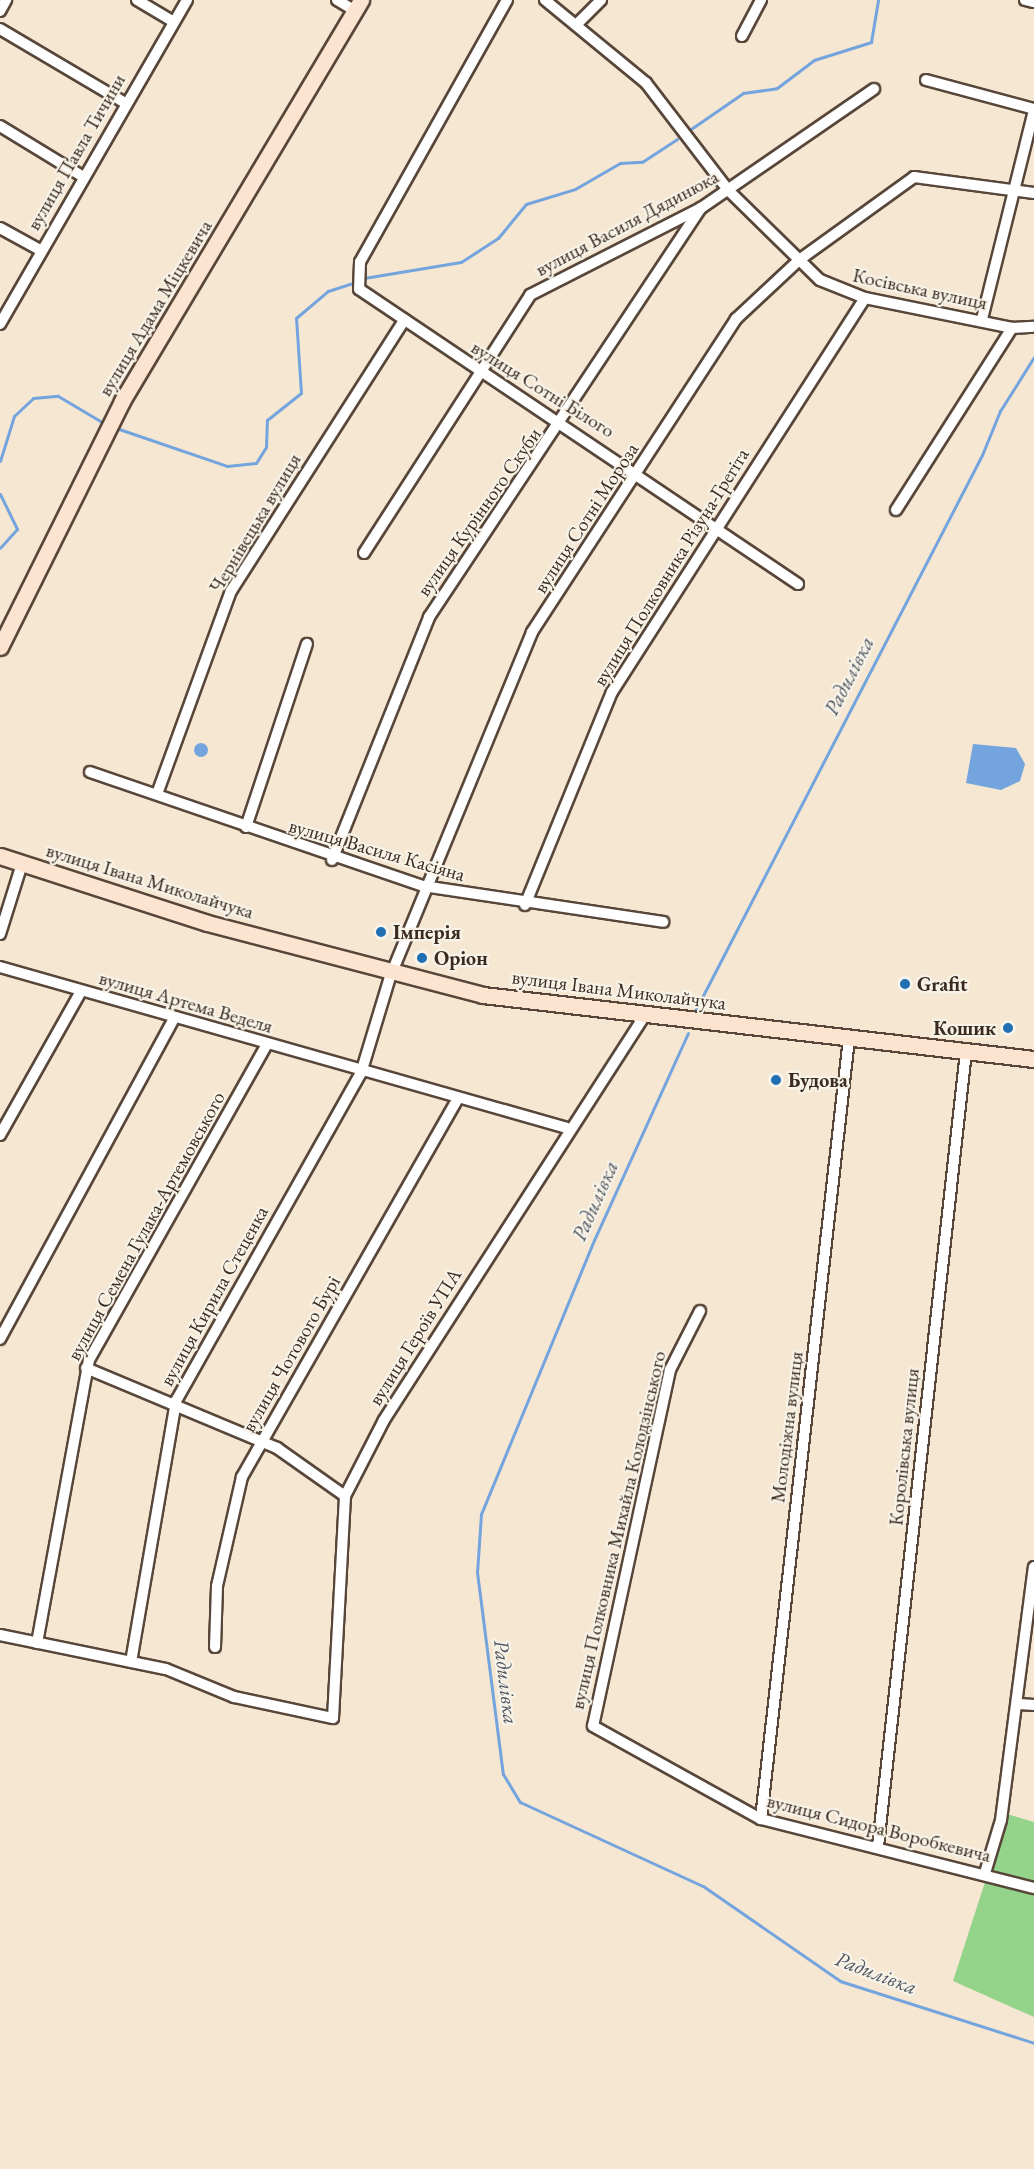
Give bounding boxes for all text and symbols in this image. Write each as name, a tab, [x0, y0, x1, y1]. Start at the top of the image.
street label: вулиця Павла Тичини	[21, 70, 131, 234]
street label: вулиця Василя Дядинюка	[531, 165, 723, 281]
street label: вулиця Адама Міцкевича	[93, 216, 217, 400]
street label: Косівська вулиця	[851, 263, 989, 315]
street label: вулиця Сотні Білого	[467, 335, 619, 443]
street label: вулиця Курінного Скуби	[412, 423, 546, 601]
street label: вулиця Сотні Мороза	[528, 438, 644, 598]
street label: вулиця Полковника Різуна-Грегіта	[588, 444, 754, 690]
street label: Чернівецька вулиця	[204, 449, 306, 597]
water label: Радилівка	[818, 632, 880, 720]
street label: вулиця Василя Касіяна	[286, 813, 468, 887]
street label: вулиця Івана Миколайчука	[43, 838, 257, 924]
place label: Імперія	[393, 920, 461, 944]
marker: Імперія	[374, 925, 388, 939]
place label: Оріон	[434, 946, 488, 970]
marker: Оріон	[415, 951, 429, 965]
street label: вулиця Івана Миколайчука	[510, 965, 728, 1015]
street label: вулиця Артема Веделя	[96, 966, 276, 1038]
place label: Grafit	[917, 972, 967, 996]
marker: Grafit	[898, 977, 912, 991]
place label: Кошик	[933, 1016, 996, 1040]
marker: Кошик	[1001, 1021, 1015, 1035]
place label: Будова	[788, 1068, 848, 1092]
marker: Будова	[769, 1073, 783, 1087]
street label: вулиця Семена Гулака-Артемовського	[62, 1087, 230, 1365]
water label: Радилівка	[566, 1157, 624, 1245]
street label: вулиця Кирила Стеценка	[155, 1202, 273, 1390]
street label: вулиця Героїв УПА	[363, 1264, 467, 1410]
street label: вулиця Чотового Бурі	[236, 1272, 346, 1436]
street label: вулиця Полковника Михайла Колодзінського	[565, 1348, 671, 1712]
street label: Молодіжна вулиця	[766, 1350, 808, 1504]
street label: Королівська вулиця	[884, 1367, 924, 1527]
water label: Радилівка	[488, 1638, 524, 1726]
street label: вулиця Сидора Воробкевича	[765, 1789, 993, 1867]
water label: Радилівка	[832, 1946, 920, 2000]

